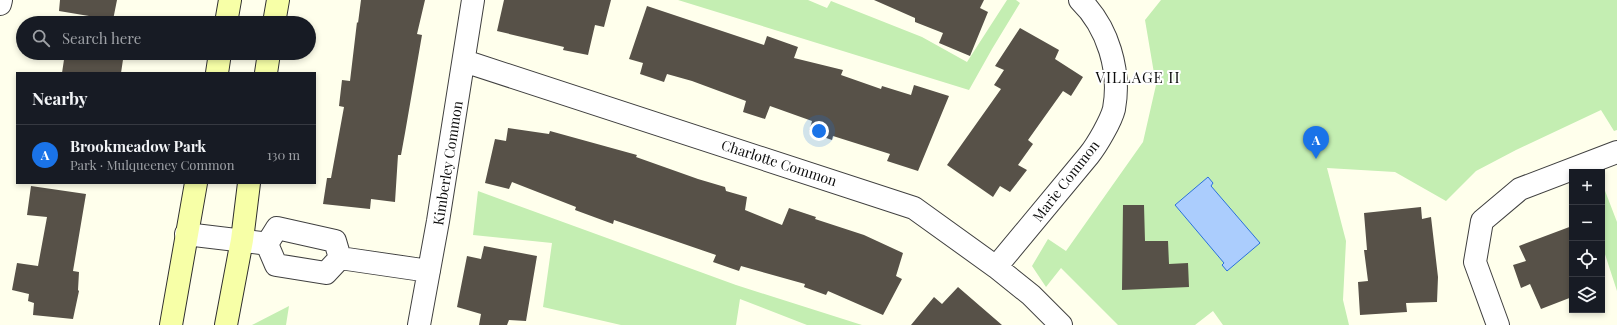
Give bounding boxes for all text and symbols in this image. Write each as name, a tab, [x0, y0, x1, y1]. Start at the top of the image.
search box	[16, 16, 316, 60]
icon: search	[30, 27, 52, 49]
text: Search here	[62, 28, 141, 48]
district label: VILLAGE II	[1094, 67, 1181, 87]
text: Nearby	[32, 87, 87, 109]
street label: Kimberley Common	[428, 99, 467, 227]
your location	[809, 121, 829, 141]
pin: A	[1303, 126, 1329, 159]
street label: Charlotte Common	[719, 135, 840, 190]
text: Brookmeadow Park	[70, 136, 206, 156]
street label: Marie Common	[1028, 136, 1104, 225]
text: A	[41, 146, 49, 163]
text: 130 m	[267, 146, 300, 163]
text: Park · Mulqueeney Common	[70, 156, 234, 173]
map controls	[1569, 169, 1605, 313]
button: +	[1569, 169, 1605, 205]
button: −	[1569, 205, 1605, 241]
button: locate	[1569, 241, 1605, 277]
button: layers	[1569, 277, 1605, 313]

